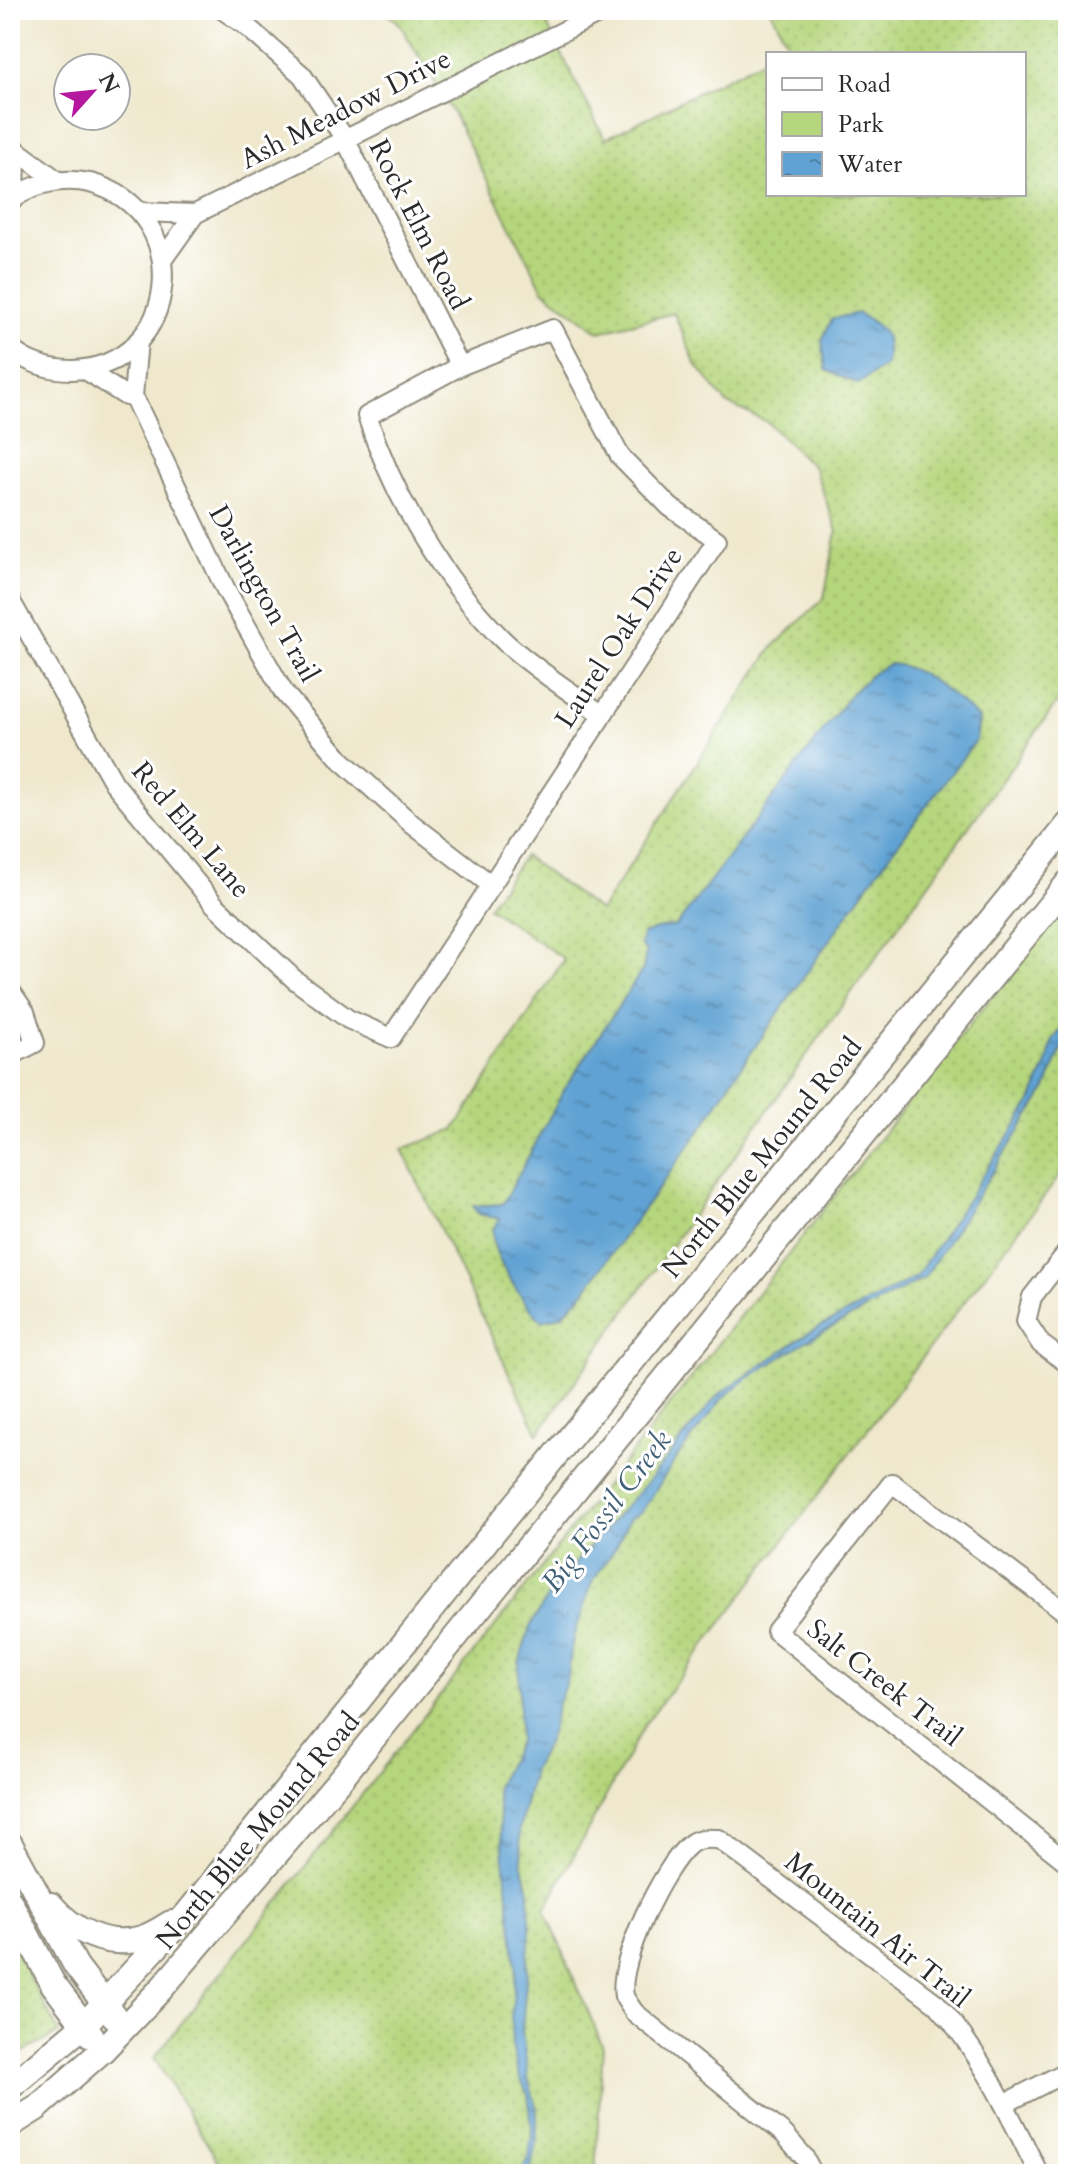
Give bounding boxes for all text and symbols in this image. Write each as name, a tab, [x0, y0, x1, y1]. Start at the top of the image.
street label: Ash Meadow Drive	[234, 40, 457, 178]
north arrow	[52, 52, 132, 132]
legend	[766, 52, 1026, 196]
text: N	[91, 68, 127, 99]
text: Road	[838, 68, 891, 101]
text: Park	[838, 108, 884, 141]
street label: Rock Elm Road	[360, 133, 479, 316]
text: Water	[837, 148, 902, 181]
street label: Darlington Trail	[200, 498, 328, 689]
street label: Laurel Oak Drive	[546, 540, 692, 735]
street label: Red Elm Lane	[123, 753, 260, 906]
street label: North Blue Mound Road	[653, 1029, 871, 1286]
water label: Big Fossil Creek	[532, 1421, 681, 1601]
street label: Salt Creek Trail	[799, 1610, 970, 1755]
street label: North Blue Mound Road	[147, 1704, 369, 1958]
street label: Mountain Air Trail	[777, 1843, 978, 2016]

